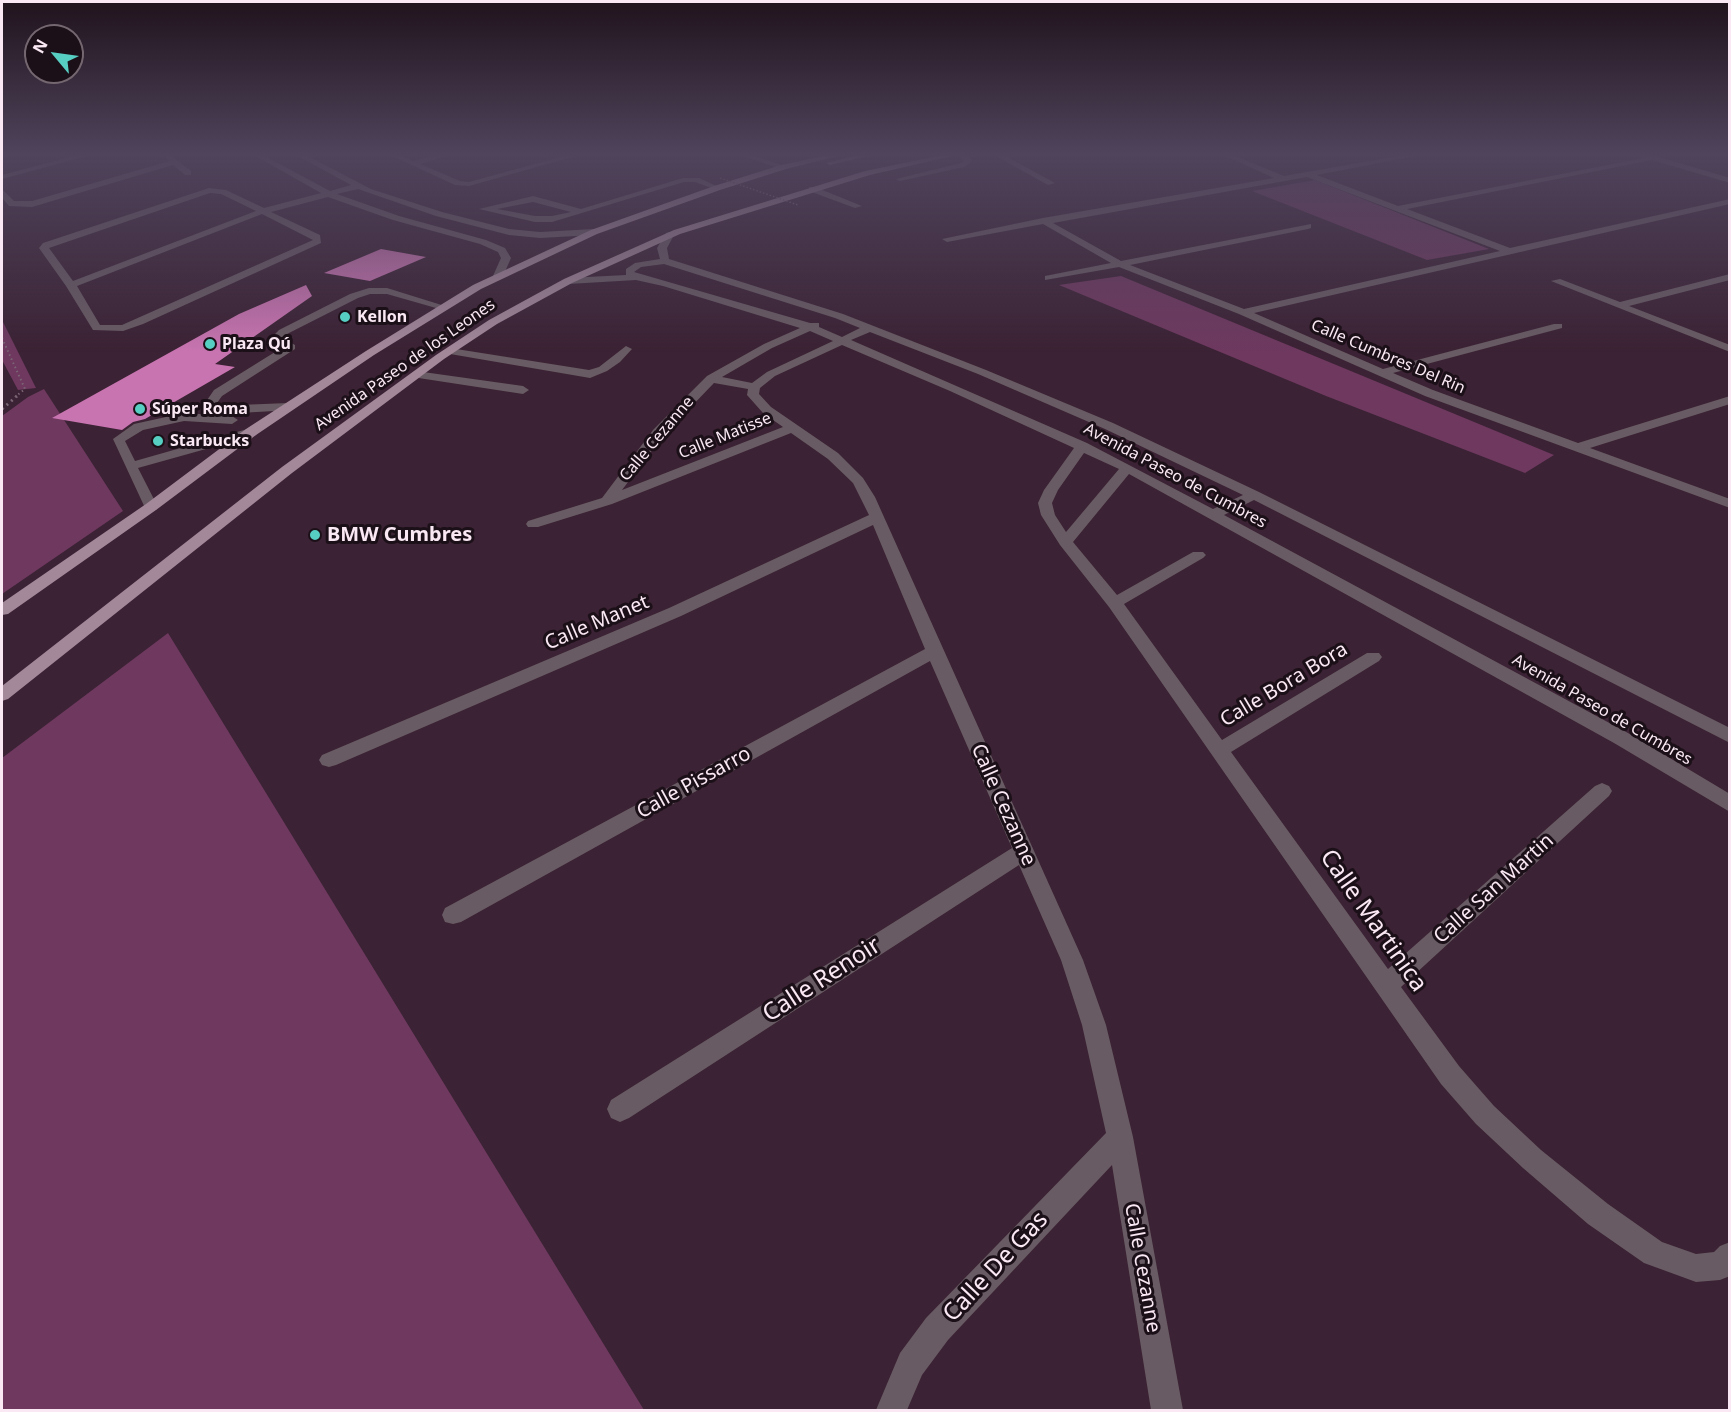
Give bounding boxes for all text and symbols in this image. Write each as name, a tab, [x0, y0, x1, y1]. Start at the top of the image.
north arrow	[24, 24, 84, 84]
text: N	[27, 35, 53, 57]
street label: Avenida Paseo de los Leones	[311, 295, 499, 435]
place label: Kellon	[357, 307, 407, 327]
marker: Kellon	[338, 310, 352, 324]
street label: Calle Cumbres Del Rin	[1308, 316, 1468, 398]
place label: Plaza Qú	[222, 334, 291, 354]
marker: Plaza Qú	[203, 337, 217, 351]
street label: Calle Cezanne	[616, 393, 698, 485]
place label: Súper Roma	[152, 399, 248, 419]
marker: Súper Roma	[133, 402, 147, 416]
street label: Calle Matisse	[676, 409, 774, 463]
street label: Avenida Paseo de Cumbres	[1080, 420, 1270, 532]
place label: Starbucks	[170, 431, 249, 451]
marker: Starbucks	[151, 434, 165, 448]
place label: BMW Cumbres	[327, 523, 472, 547]
marker: BMW Cumbres	[308, 528, 322, 542]
street label: Calle Manet	[541, 590, 653, 656]
street label: Calle Bora Bora	[1216, 638, 1352, 732]
street label: Avenida Paseo de Cumbres	[1509, 651, 1695, 769]
street label: Calle Cezanne	[965, 740, 1041, 870]
street label: Calle Pissarro	[633, 742, 755, 824]
street label: Calle San Martin	[1429, 829, 1559, 949]
street label: Calle Martinica	[1313, 844, 1433, 998]
street label: Calle Renoir	[758, 931, 886, 1029]
street label: Calle Cezanne	[1119, 1201, 1165, 1335]
street label: Calle De Gas	[938, 1206, 1054, 1328]

